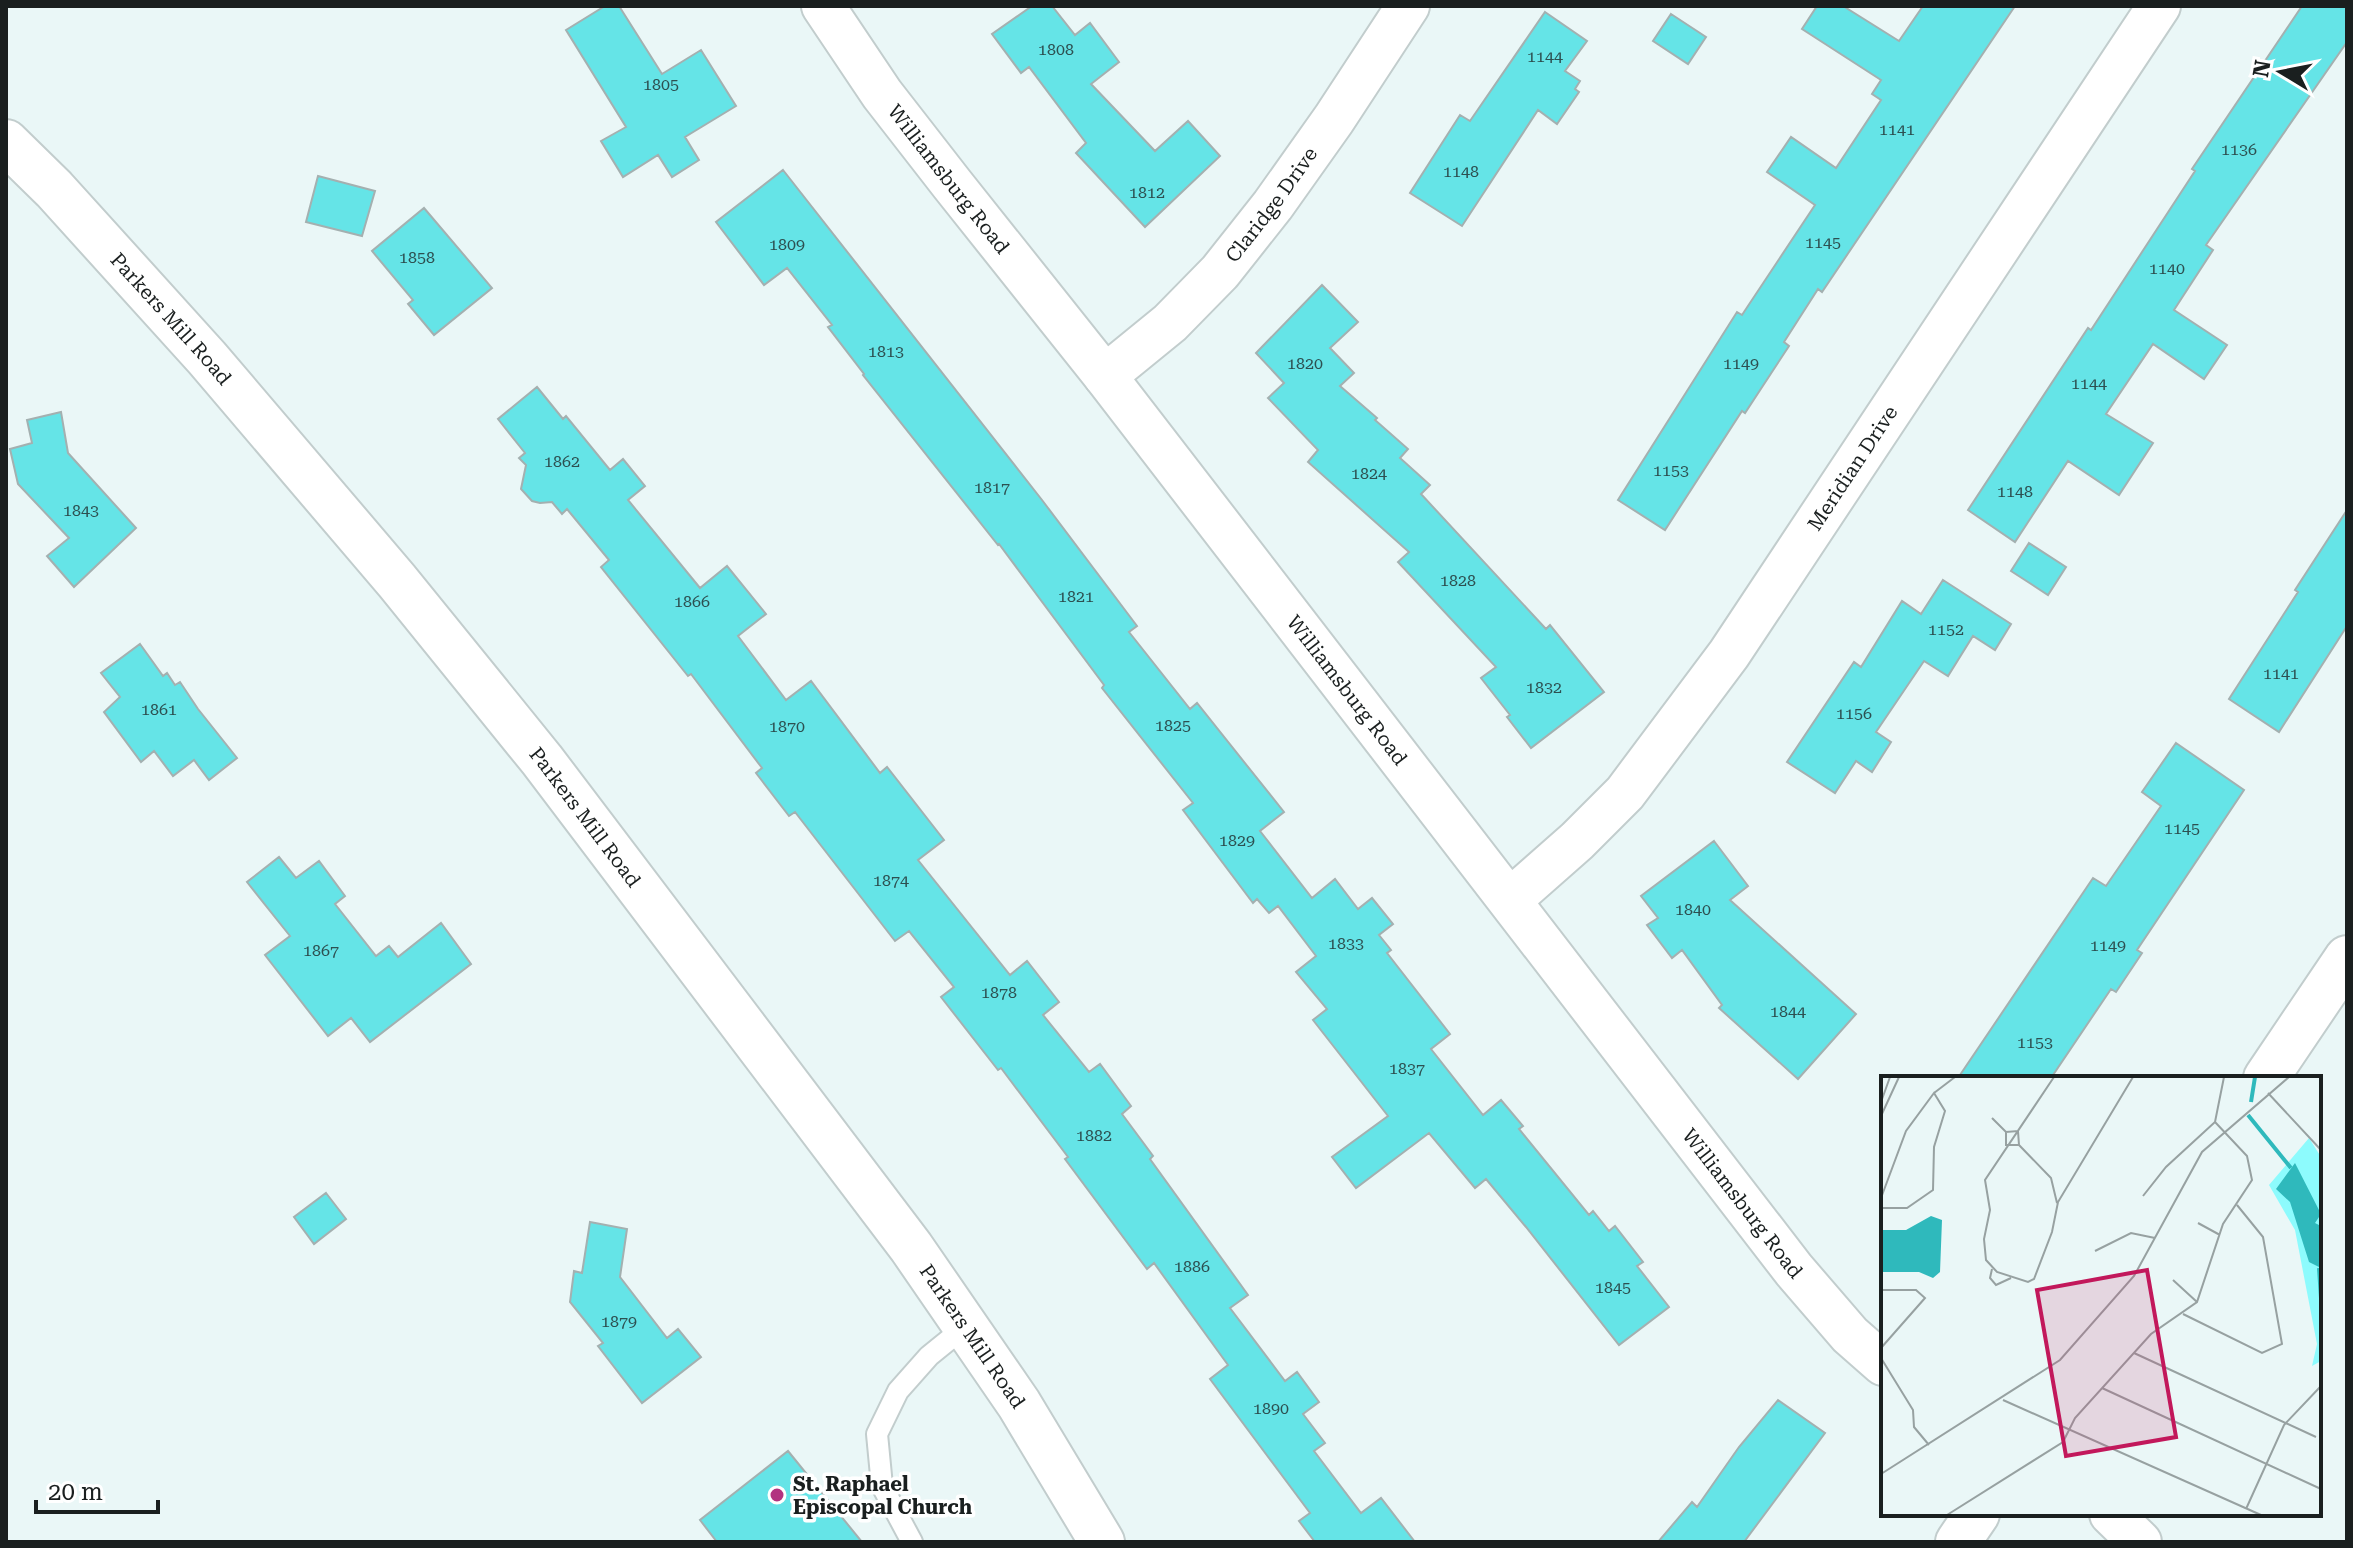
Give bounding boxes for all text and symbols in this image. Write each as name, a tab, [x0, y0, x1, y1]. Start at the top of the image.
north arrow	[2241, 32, 2321, 112]
house number: 1808	[1038, 40, 1074, 59]
house number: 1144	[1527, 47, 1563, 66]
text: N	[2248, 58, 2276, 79]
house number: 1805	[643, 75, 679, 94]
street label: Williamsburg Road	[883, 100, 1015, 258]
house number: 1141	[1879, 120, 1915, 139]
house number: 1136	[2221, 140, 2257, 159]
street label: Claridge Drive	[1220, 142, 1322, 267]
house number: 1148	[1443, 162, 1479, 181]
house number: 1812	[1129, 183, 1165, 202]
house number: 1145	[1805, 233, 1841, 252]
house number: 1809	[769, 235, 805, 254]
street label: Parkers Mill Road	[106, 248, 237, 390]
house number: 1858	[399, 248, 435, 267]
house number: 1140	[2149, 259, 2185, 278]
house number: 1813	[868, 342, 904, 361]
house number: 1820	[1287, 354, 1323, 373]
house number: 1149	[1723, 354, 1759, 373]
house number: 1144	[2071, 374, 2107, 393]
street label: Meridian Drive	[1802, 401, 1902, 535]
house number: 1862	[544, 452, 580, 471]
house number: 1153	[1653, 461, 1689, 480]
house number: 1824	[1351, 464, 1387, 483]
house number: 1817	[974, 478, 1010, 497]
house number: 1148	[1997, 482, 2033, 501]
house number: 1843	[63, 501, 99, 520]
house number: 1828	[1440, 571, 1476, 590]
house number: 1821	[1058, 587, 1094, 606]
house number: 1866	[674, 592, 710, 611]
street label: Williamsburg Road	[1282, 610, 1413, 770]
house number: 1152	[1928, 620, 1964, 639]
house number: 1141	[2263, 664, 2299, 683]
house number: 1832	[1526, 678, 1562, 697]
house number: 1861	[141, 700, 177, 719]
house number: 1156	[1836, 704, 1872, 723]
house number: 1825	[1155, 716, 1191, 735]
house number: 1870	[769, 717, 805, 736]
street label: Parkers Mill Road	[524, 742, 646, 892]
house number: 1145	[2164, 819, 2200, 838]
house number: 1829	[1219, 831, 1255, 850]
house number: 1874	[873, 871, 909, 890]
house number: 1840	[1675, 900, 1711, 919]
house number: 1833	[1328, 934, 1364, 953]
house number: 1149	[2090, 936, 2126, 955]
house number: 1867	[303, 941, 339, 960]
house number: 1878	[981, 983, 1017, 1002]
house number: 1844	[1770, 1002, 1806, 1021]
house number: 1153	[2017, 1033, 2053, 1052]
house number: 1837	[1389, 1059, 1425, 1078]
inset map	[1881, 1076, 2321, 1516]
street label: Williamsburg Road	[1677, 1124, 1808, 1283]
house number: 1882	[1076, 1126, 1112, 1145]
house number: 1886	[1174, 1257, 1210, 1276]
street label: Parkers Mill Road	[915, 1260, 1030, 1413]
house number: 1845	[1595, 1278, 1631, 1297]
house number: 1879	[601, 1312, 637, 1331]
house number: 1890	[1253, 1399, 1289, 1418]
scale bar	[36, 1464, 158, 1514]
place label: St. Raphael Episcopal Church	[793, 1472, 973, 1519]
text: 20 m	[48, 1478, 103, 1506]
marker: St. Raphael Episcopal Church	[768, 1486, 786, 1504]

